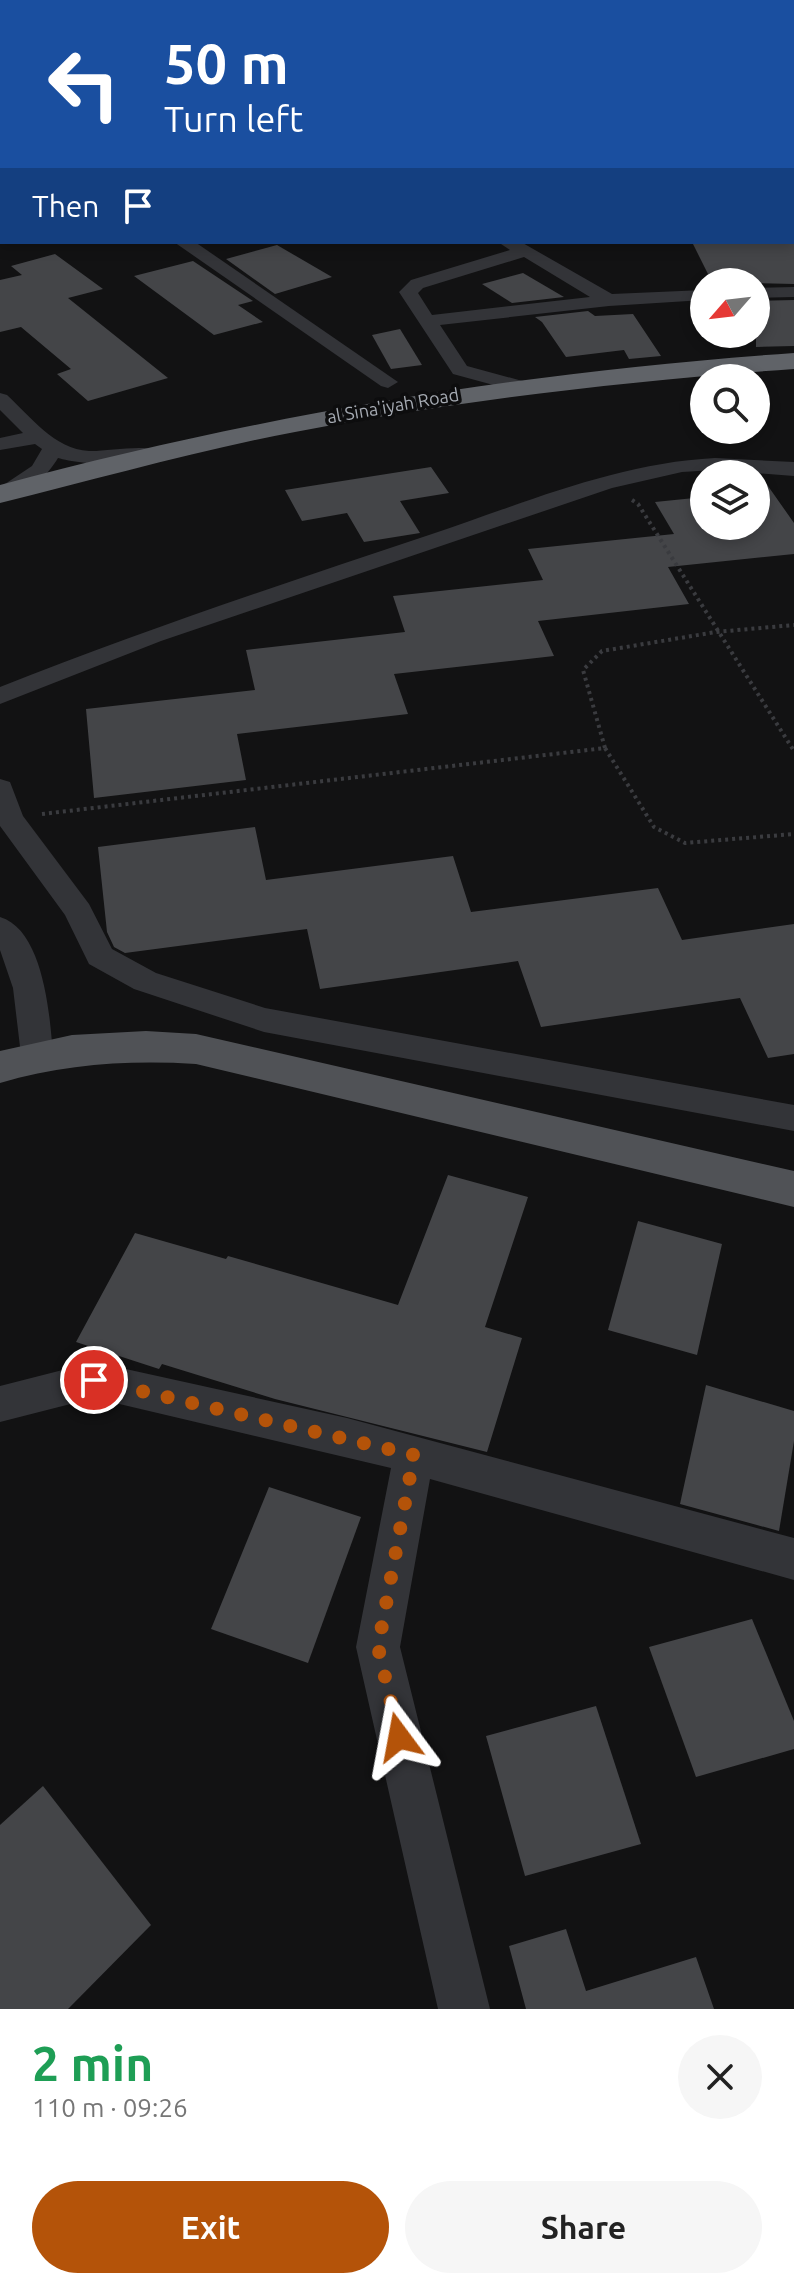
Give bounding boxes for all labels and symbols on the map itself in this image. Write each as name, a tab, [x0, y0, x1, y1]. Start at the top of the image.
north arrow	[690, 268, 770, 348]
street label: al Sina'iyah Road	[325, 384, 460, 426]
pin	[60, 1346, 128, 1414]
position arrow	[357, 1695, 441, 1779]

